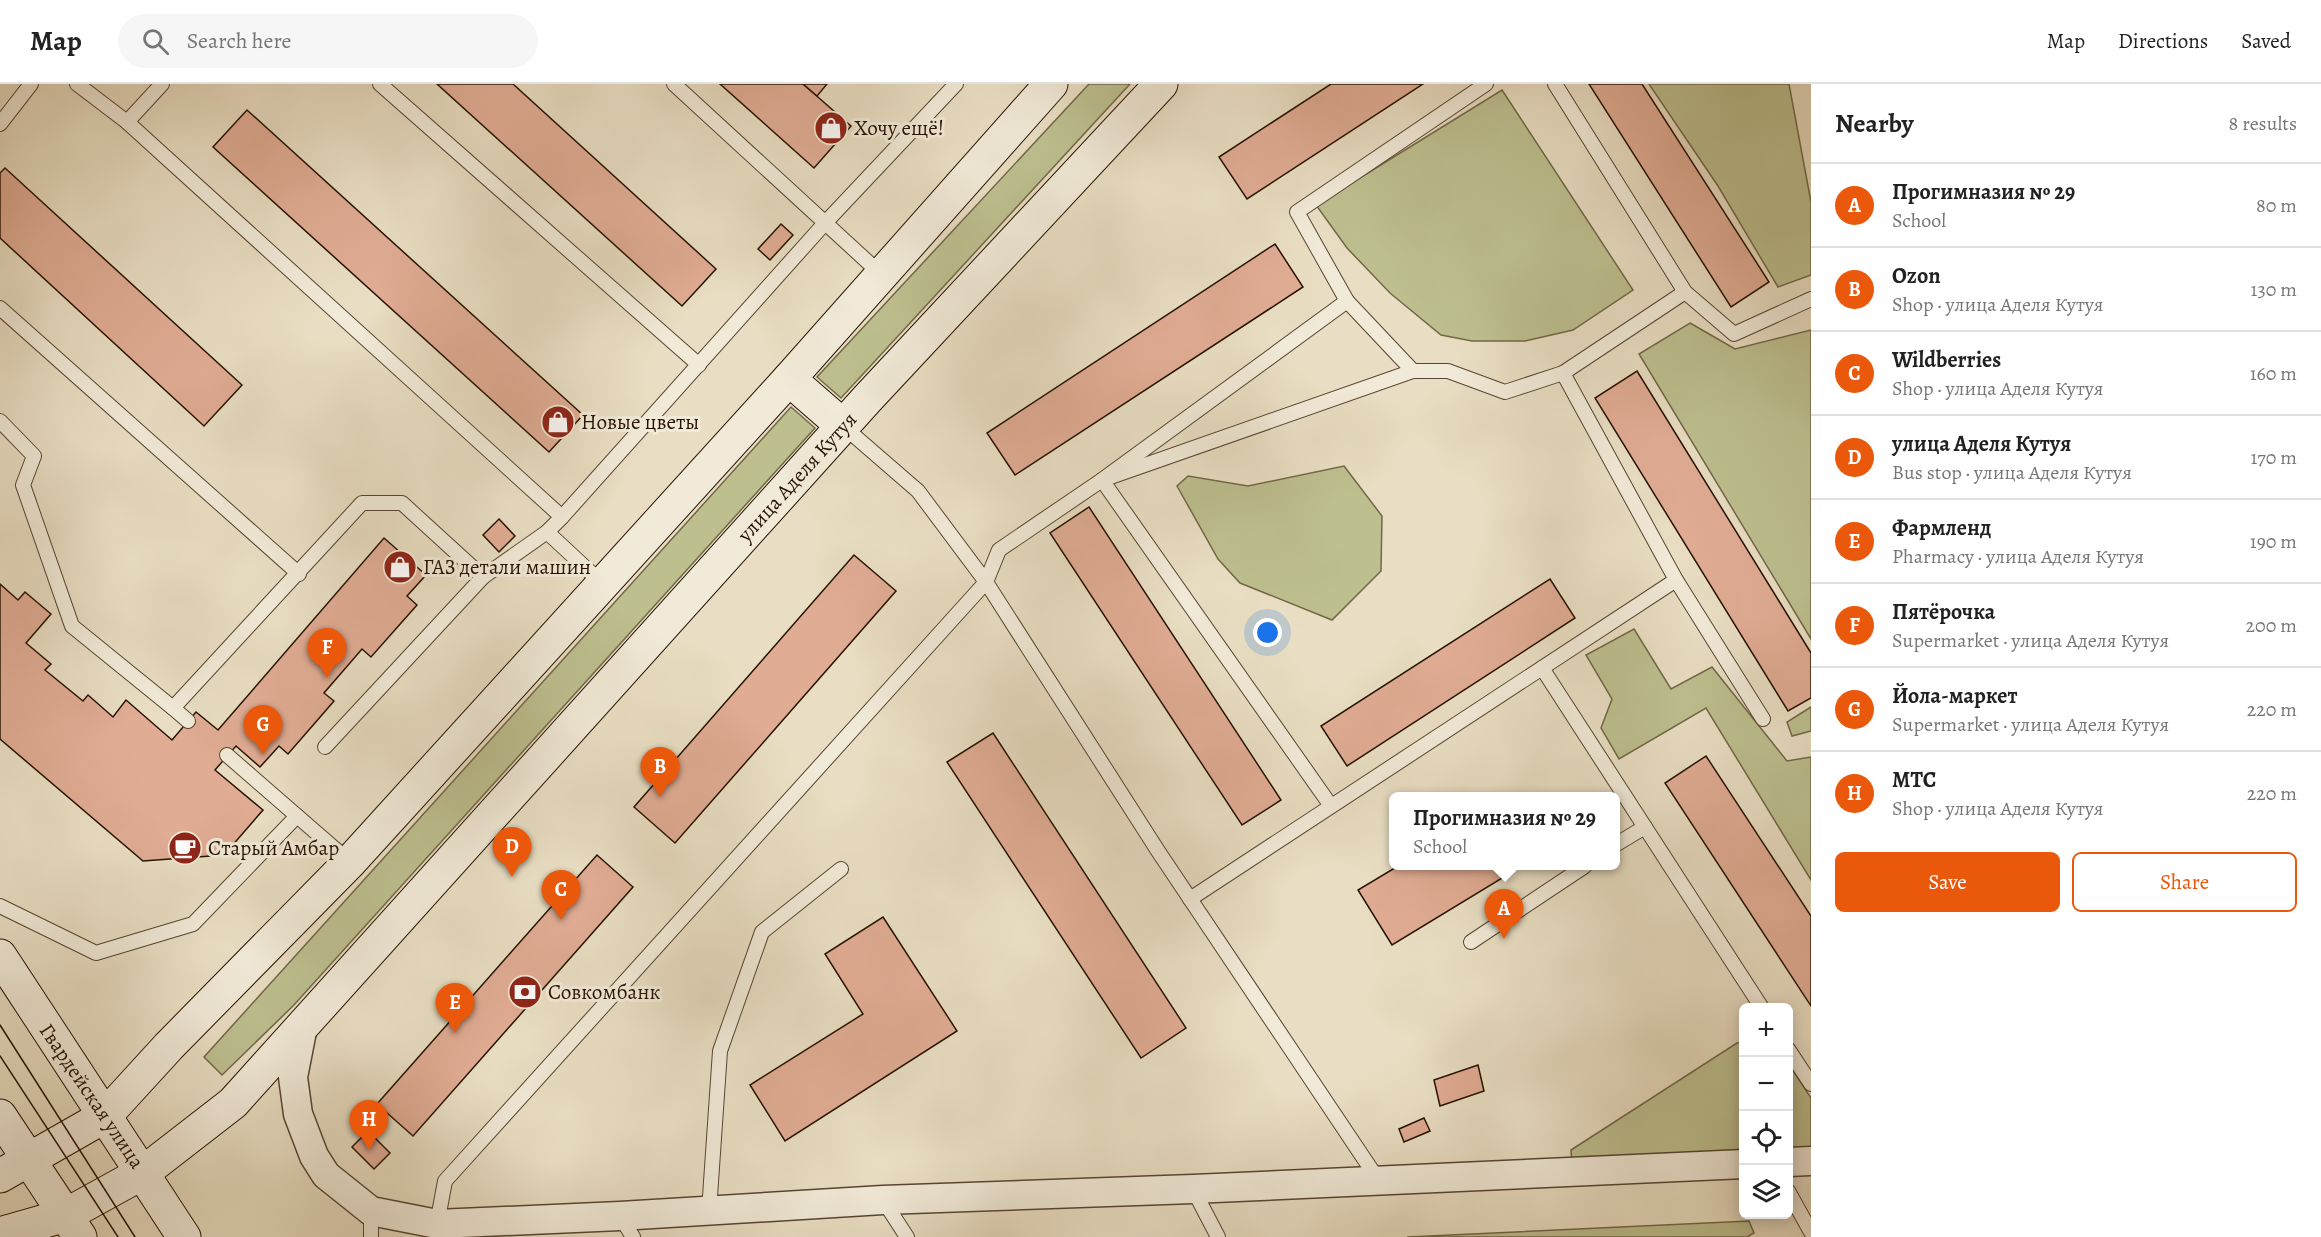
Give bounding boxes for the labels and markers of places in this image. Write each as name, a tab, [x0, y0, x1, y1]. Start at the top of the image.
shop icon: Хочу ещё!	[813, 110, 849, 146]
place label: Хочу ещё!	[854, 114, 944, 142]
shop icon: Новые цветы	[540, 404, 576, 440]
place label: Новые цветы	[581, 408, 699, 436]
shop icon: ГАЗ детали машин	[382, 549, 418, 585]
place label: ГАЗ детали машин	[423, 553, 591, 581]
pin: F	[308, 628, 346, 678]
pin: G	[244, 706, 282, 755]
pin: B	[640, 748, 680, 797]
pin: D	[492, 828, 532, 877]
cafe icon: Старый Амбар	[167, 830, 203, 866]
place label: Старый Амбар	[208, 834, 339, 862]
pin: C	[542, 870, 580, 920]
pin: A	[1484, 890, 1524, 939]
bank icon: Совкомбанк	[507, 974, 543, 1010]
place label: Совкомбанк	[548, 978, 660, 1006]
pin: E	[436, 984, 474, 1033]
pin: H	[350, 1100, 388, 1150]

